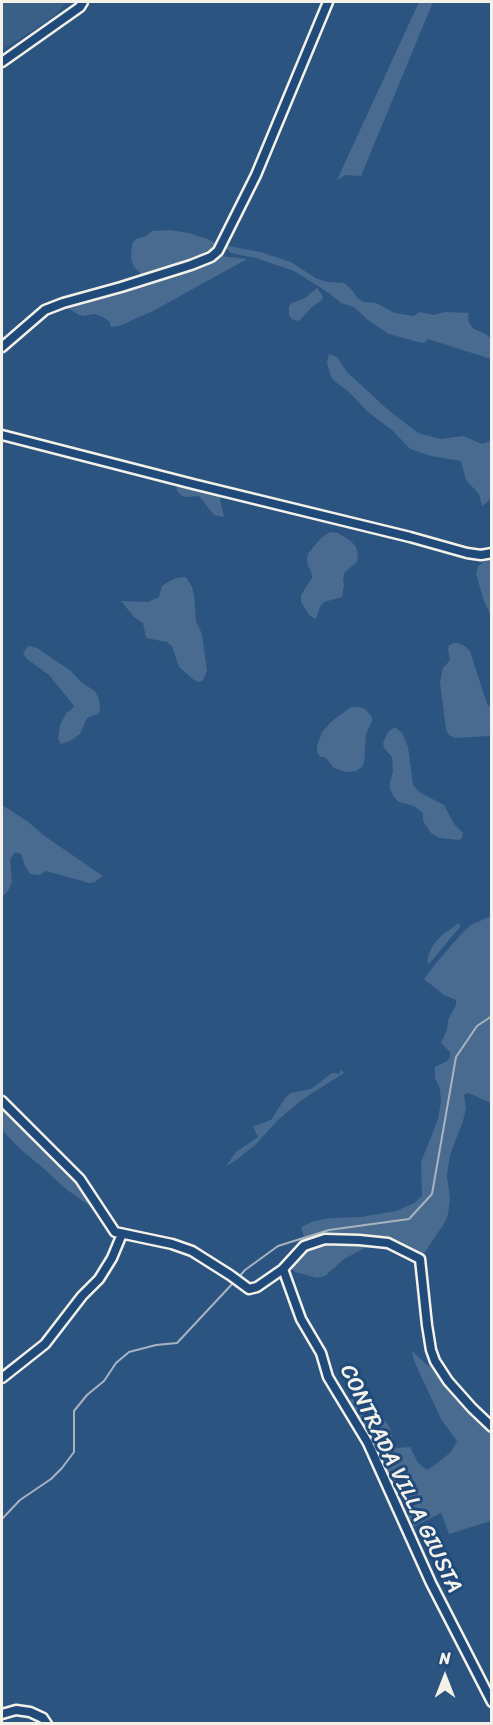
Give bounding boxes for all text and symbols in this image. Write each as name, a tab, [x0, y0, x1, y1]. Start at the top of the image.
street label: CONTRADA VILLA GIUSTA	[333, 1361, 467, 1597]
text: N	[439, 1644, 451, 1673]
north arrow	[415, 1647, 475, 1707]

